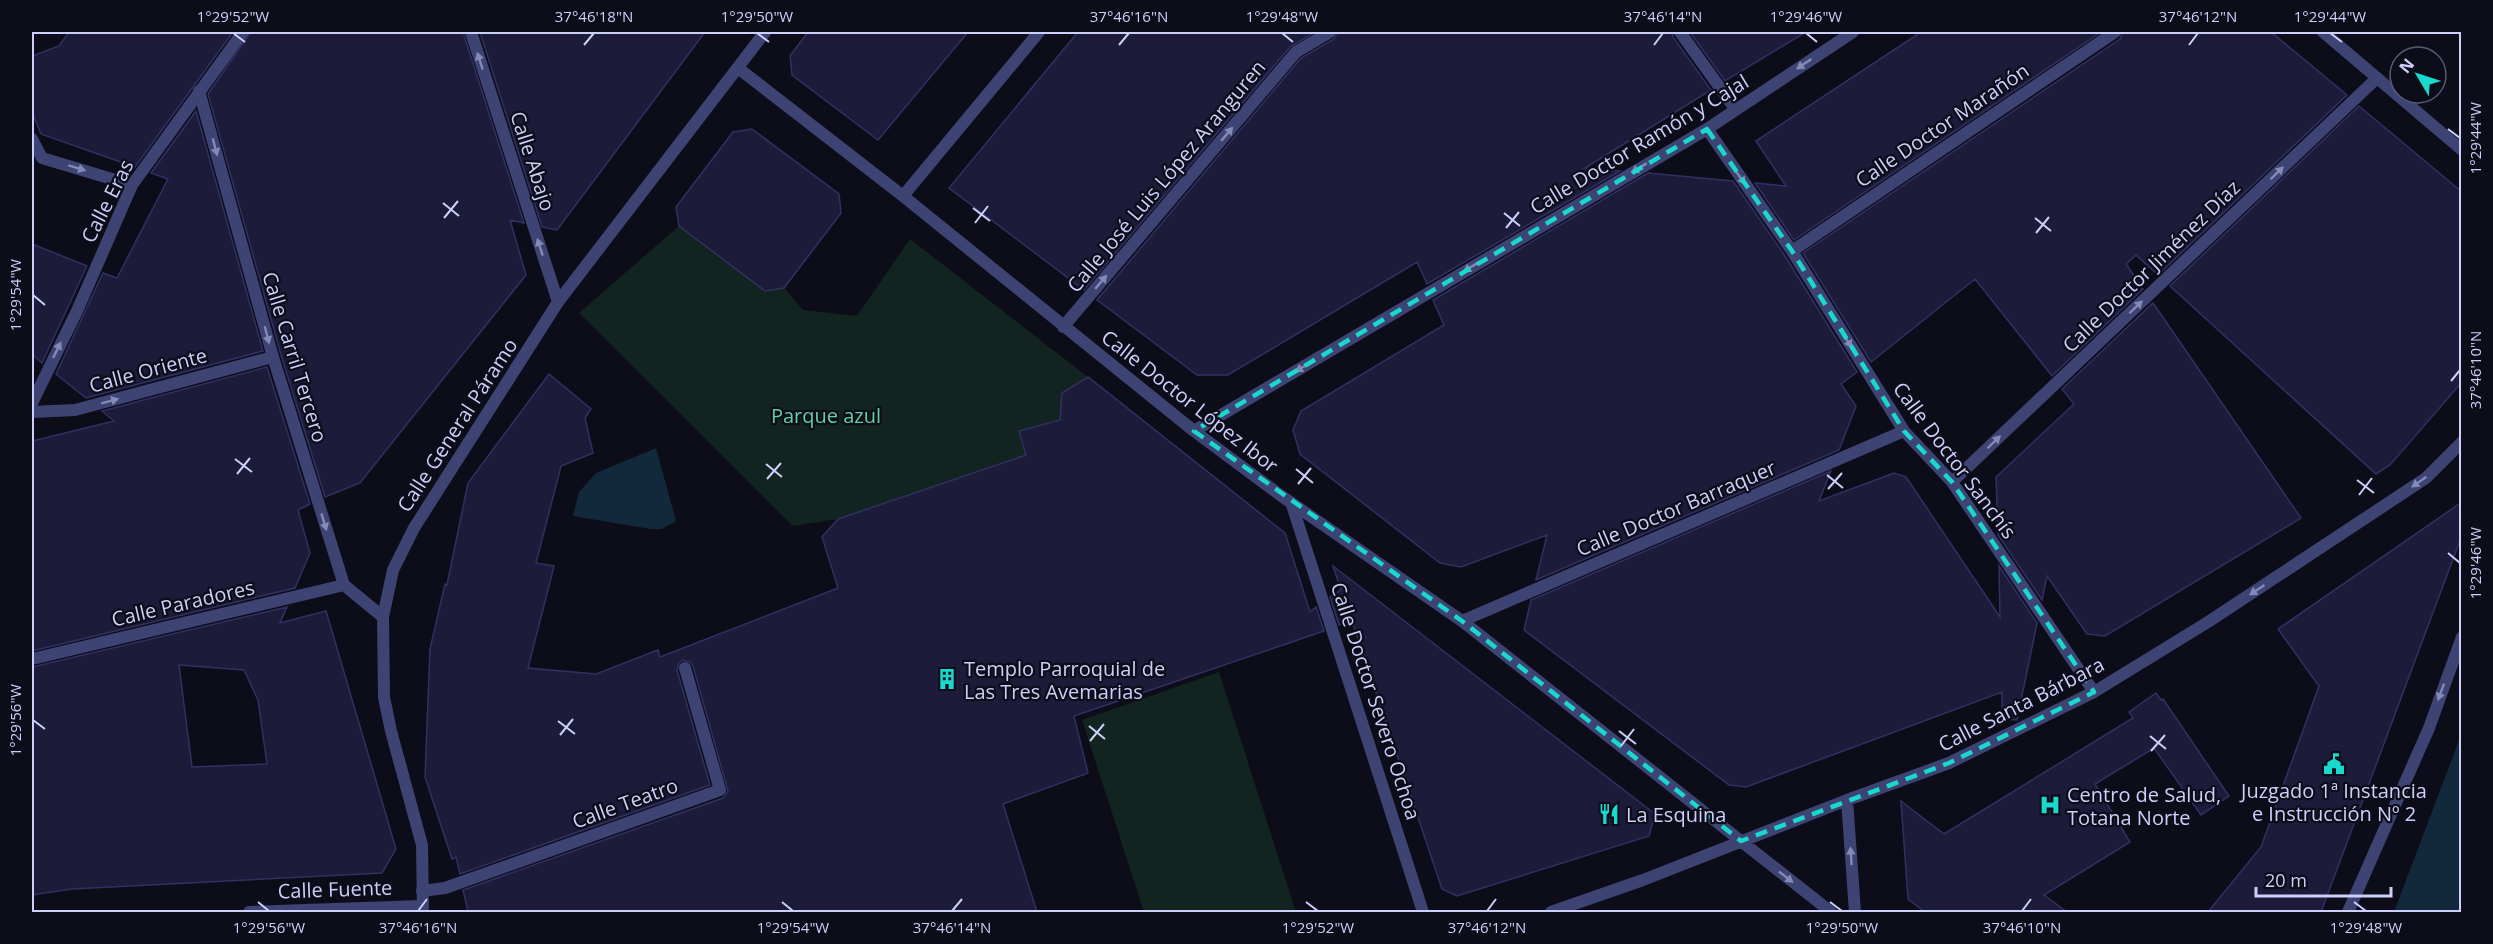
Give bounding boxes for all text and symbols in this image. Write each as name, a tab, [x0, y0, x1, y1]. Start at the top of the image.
text: 1°29'52"W	[197, 6, 269, 26]
text: 37°46'18"N	[555, 6, 633, 26]
text: 1°29'50"W	[721, 6, 793, 26]
text: 37°46'16"N	[1090, 6, 1168, 26]
text: 1°29'48"W	[1246, 6, 1318, 26]
text: 37°46'14"N	[1624, 6, 1702, 26]
text: 1°29'46"W	[1770, 6, 1842, 26]
text: 37°46'12"N	[2159, 6, 2237, 26]
text: 1°29'44"W	[2294, 6, 2366, 26]
north arrow	[2388, 45, 2448, 105]
one-way arrow	[475, 52, 485, 70]
street label: Calle José Luis López Aranguren	[1061, 54, 1271, 298]
text: N	[2394, 54, 2419, 78]
street label: Calle Doctor Marañón	[1850, 57, 2034, 193]
one-way arrow	[1796, 58, 1812, 69]
street label: Calle Doctor Ramón y Cajal	[1525, 68, 1753, 220]
text: 1°29'44"W	[2465, 102, 2485, 174]
street label: Calle Abajo	[504, 108, 562, 214]
one-way arrow	[1220, 127, 1233, 142]
one-way arrow	[210, 138, 220, 157]
street label: Calle Eras	[75, 155, 139, 247]
one-way arrow	[1631, 163, 1647, 174]
one-way arrow	[68, 164, 86, 174]
one-way arrow	[2269, 167, 2284, 180]
one-way arrow	[1734, 168, 1746, 184]
street label: Calle Doctor Jiménez Díaz	[2056, 174, 2246, 358]
one-way arrow	[535, 238, 545, 256]
text: 1°29'54"W	[5, 259, 25, 331]
one-way arrow	[1463, 262, 1479, 273]
street label: Calle Carril Tercero	[256, 268, 334, 446]
one-way arrow	[1094, 275, 1107, 290]
one-way arrow	[2128, 301, 2142, 315]
street label: Calle Doctor López Ibor	[1096, 323, 1284, 479]
one-way arrow	[262, 326, 272, 345]
one-way arrow	[1842, 331, 1853, 348]
text: 37°46'10"N	[2465, 331, 2485, 409]
street label: Calle General Páramo	[391, 333, 523, 517]
street label: Calle Oriente	[86, 341, 210, 399]
one-way arrow	[53, 342, 62, 359]
one-way arrow	[1295, 361, 1312, 371]
street label: Calle Doctor Sanchís	[1887, 376, 2023, 544]
one-way arrow	[101, 396, 119, 405]
park label: Parque azul	[771, 402, 881, 429]
one-way arrow	[1987, 435, 2002, 449]
street label: Calle Doctor Barraquer	[1572, 454, 1780, 562]
one-way arrow	[2411, 476, 2427, 487]
one-way arrow	[320, 513, 330, 531]
text: 1°29'46"W	[2465, 527, 2485, 599]
street label: Calle Paradores	[109, 573, 257, 633]
street label: Calle Doctor Severo Ochoa	[1325, 579, 1427, 823]
one-way arrow	[2249, 584, 2265, 596]
street label: Calle Santa Bárbara	[1933, 650, 2109, 758]
place label: Templo Parroquial de Las Tres Avemarias	[964, 655, 1165, 705]
building icon: Templo Parroquial de Las Tres Avemarias	[935, 667, 959, 691]
one-way arrow	[2436, 683, 2446, 701]
text: 1°29'56"W	[5, 684, 25, 756]
public building icon: Juzgado 1ª Instancia e Instrucción Nº 2	[2322, 752, 2346, 776]
street label: Calle Teatro	[568, 771, 682, 835]
place label: Juzgado 1ª Instancia e Instrucción Nº 2	[2239, 777, 2427, 827]
place label: Centro de Salud, Totana Norte	[2067, 781, 2221, 831]
hospital icon: Centro de Salud, Totana Norte	[2038, 793, 2062, 817]
place label: La Esquina	[1626, 801, 1726, 828]
restaurant icon: La Esquina	[1597, 802, 1621, 826]
one-way arrow	[1846, 847, 1856, 866]
scale bar	[2256, 860, 2391, 898]
text: 20 m	[2265, 868, 2307, 892]
one-way arrow	[1778, 870, 1794, 883]
street label: Calle Fuente	[277, 874, 393, 904]
text: 1°29'56"W	[233, 917, 305, 937]
text: 37°46'16"N	[379, 917, 457, 937]
text: 1°29'54"W	[757, 917, 829, 937]
text: 37°46'14"N	[913, 917, 991, 937]
text: 1°29'52"W	[1282, 917, 1354, 937]
text: 37°46'12"N	[1448, 917, 1526, 937]
text: 1°29'50"W	[1806, 917, 1878, 937]
text: 37°46'10"N	[1983, 917, 2061, 937]
text: 1°29'48"W	[2330, 917, 2402, 937]

